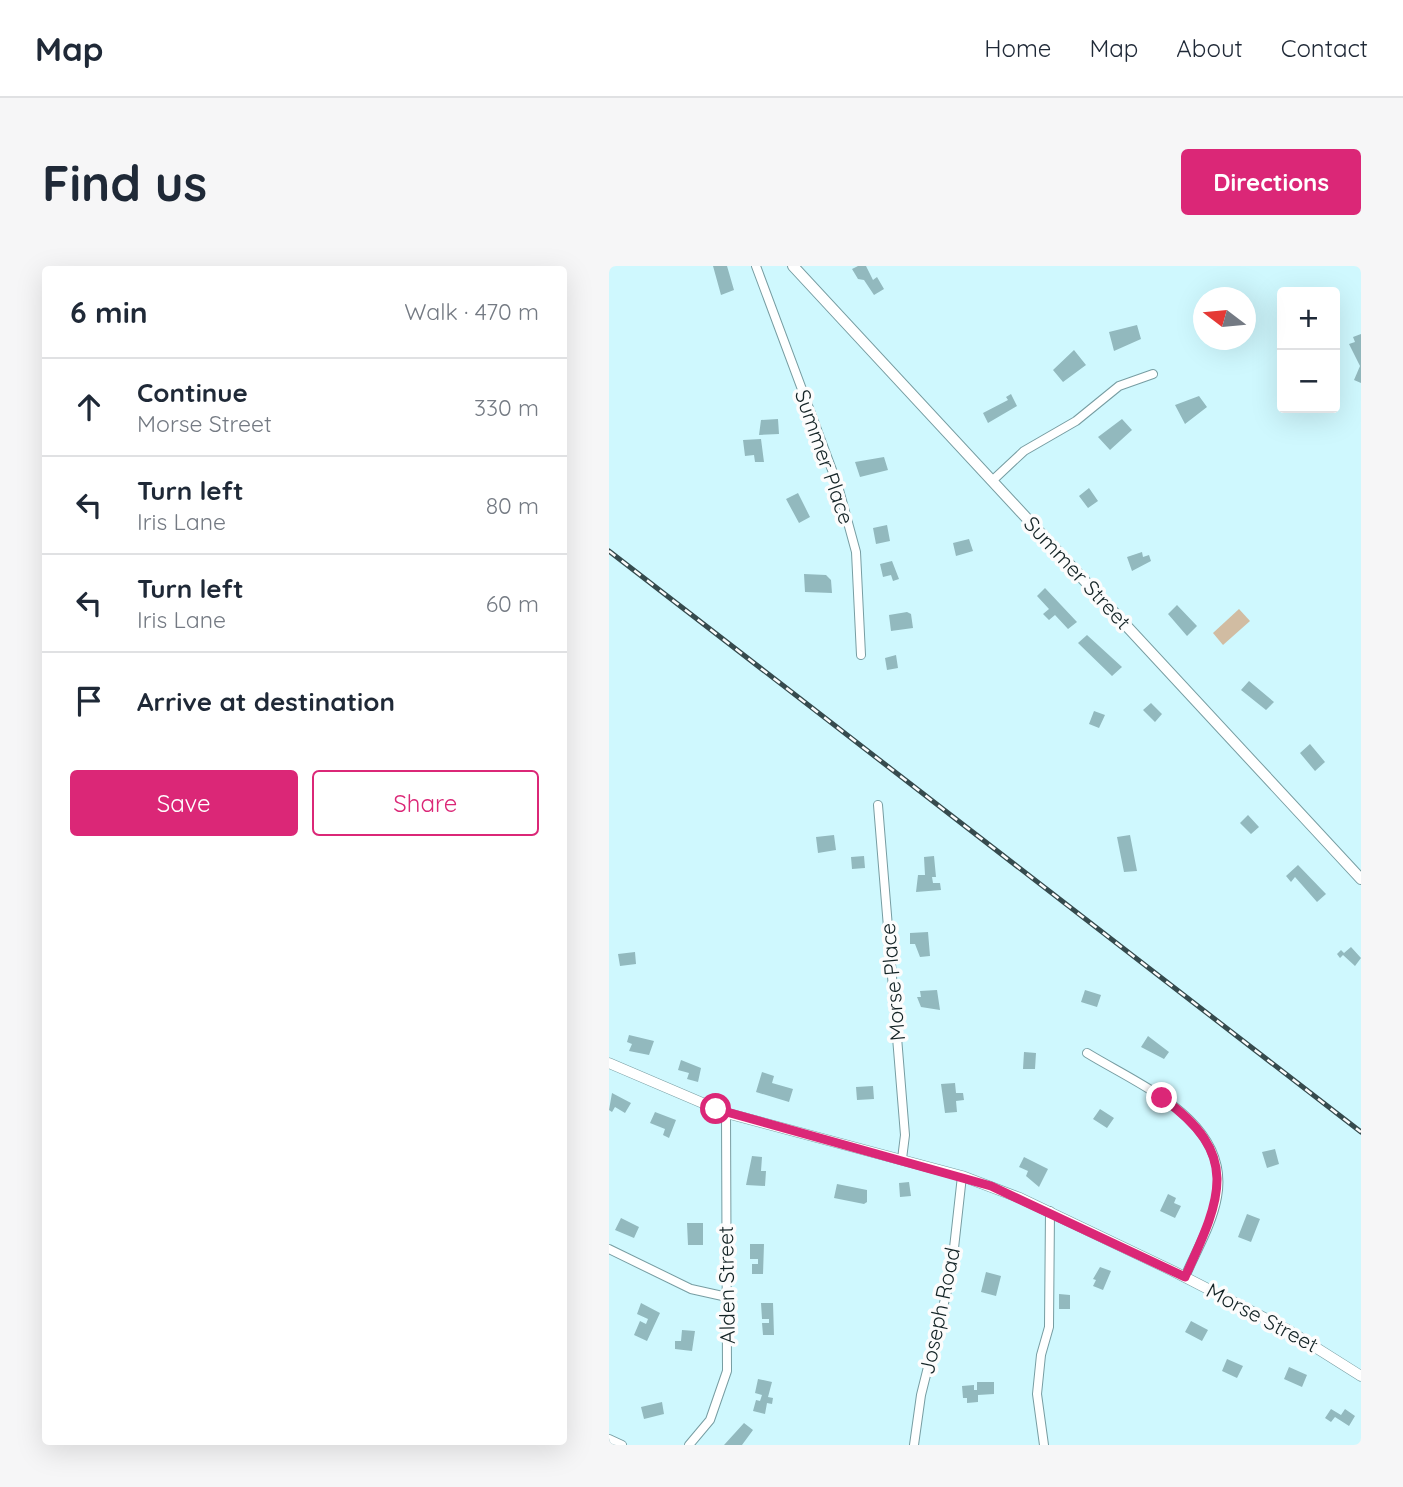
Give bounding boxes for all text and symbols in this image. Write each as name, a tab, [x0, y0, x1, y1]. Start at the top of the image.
text: Map	[35, 28, 103, 69]
text: Home	[984, 33, 1051, 63]
text: Map	[1089, 33, 1138, 63]
text: About	[1176, 33, 1243, 63]
text: Contact	[1281, 33, 1368, 63]
button: Directions	[1181, 149, 1361, 215]
text: Find us	[42, 152, 207, 213]
north arrow	[1193, 287, 1256, 350]
map controls	[1277, 287, 1340, 413]
button: +	[1277, 287, 1340, 350]
text: 6 min	[70, 293, 148, 331]
text: Walk · 470 m	[404, 297, 539, 326]
button: −	[1277, 350, 1340, 413]
text: Continue	[137, 376, 248, 409]
street label: Summer Place	[790, 386, 860, 527]
icon: ahead	[70, 388, 108, 426]
text: 330 m	[474, 393, 539, 422]
text: Morse Street	[137, 409, 272, 438]
text: Turn left	[137, 474, 244, 507]
icon: left	[70, 486, 108, 524]
text: 80 m	[486, 491, 539, 520]
text: Iris Lane	[137, 507, 226, 536]
street label: Summer Street	[1019, 510, 1137, 634]
text: Turn left	[137, 572, 244, 605]
icon: left	[70, 584, 108, 622]
text: 60 m	[486, 589, 539, 618]
text: Iris Lane	[137, 605, 226, 634]
icon: arrive	[70, 682, 108, 720]
text: Arrive at destination	[137, 685, 395, 718]
button: Save	[70, 770, 298, 836]
button: Share	[312, 770, 539, 836]
street label: Morse Place	[874, 922, 910, 1042]
route end	[1146, 1082, 1177, 1113]
route start	[700, 1093, 731, 1124]
street label: Alden Street	[712, 1226, 740, 1344]
street label: Joseph Road	[913, 1245, 965, 1377]
street label: Morse Street	[1202, 1277, 1323, 1357]

